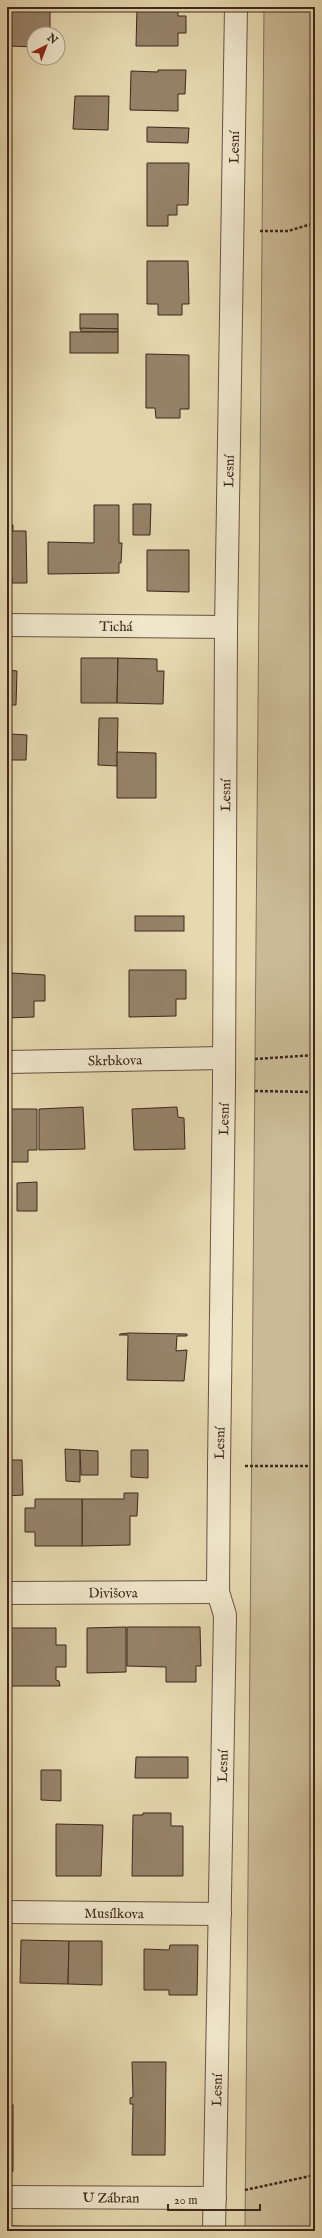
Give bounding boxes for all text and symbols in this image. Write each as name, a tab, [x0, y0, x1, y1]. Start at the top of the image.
north arrow	[26, 26, 66, 66]
text: N	[43, 30, 61, 48]
street label: Lesní	[225, 130, 244, 164]
street label: Lesní	[220, 454, 239, 488]
street label: Tichá	[99, 618, 134, 636]
street label: Lesní	[217, 778, 235, 812]
street label: Skrbkova	[88, 1051, 143, 1071]
street label: Lesní	[215, 1101, 234, 1136]
street label: Lesní	[211, 1425, 230, 1460]
street label: Divišova	[88, 1584, 139, 1603]
street label: Lesní	[214, 1748, 233, 1783]
street label: Musílkova	[84, 1905, 145, 1923]
street label: Lesní	[208, 2072, 227, 2107]
scale bar	[168, 2186, 260, 2212]
street label: U Zábran	[82, 2189, 140, 2208]
text: 20 m	[174, 2193, 197, 2208]

